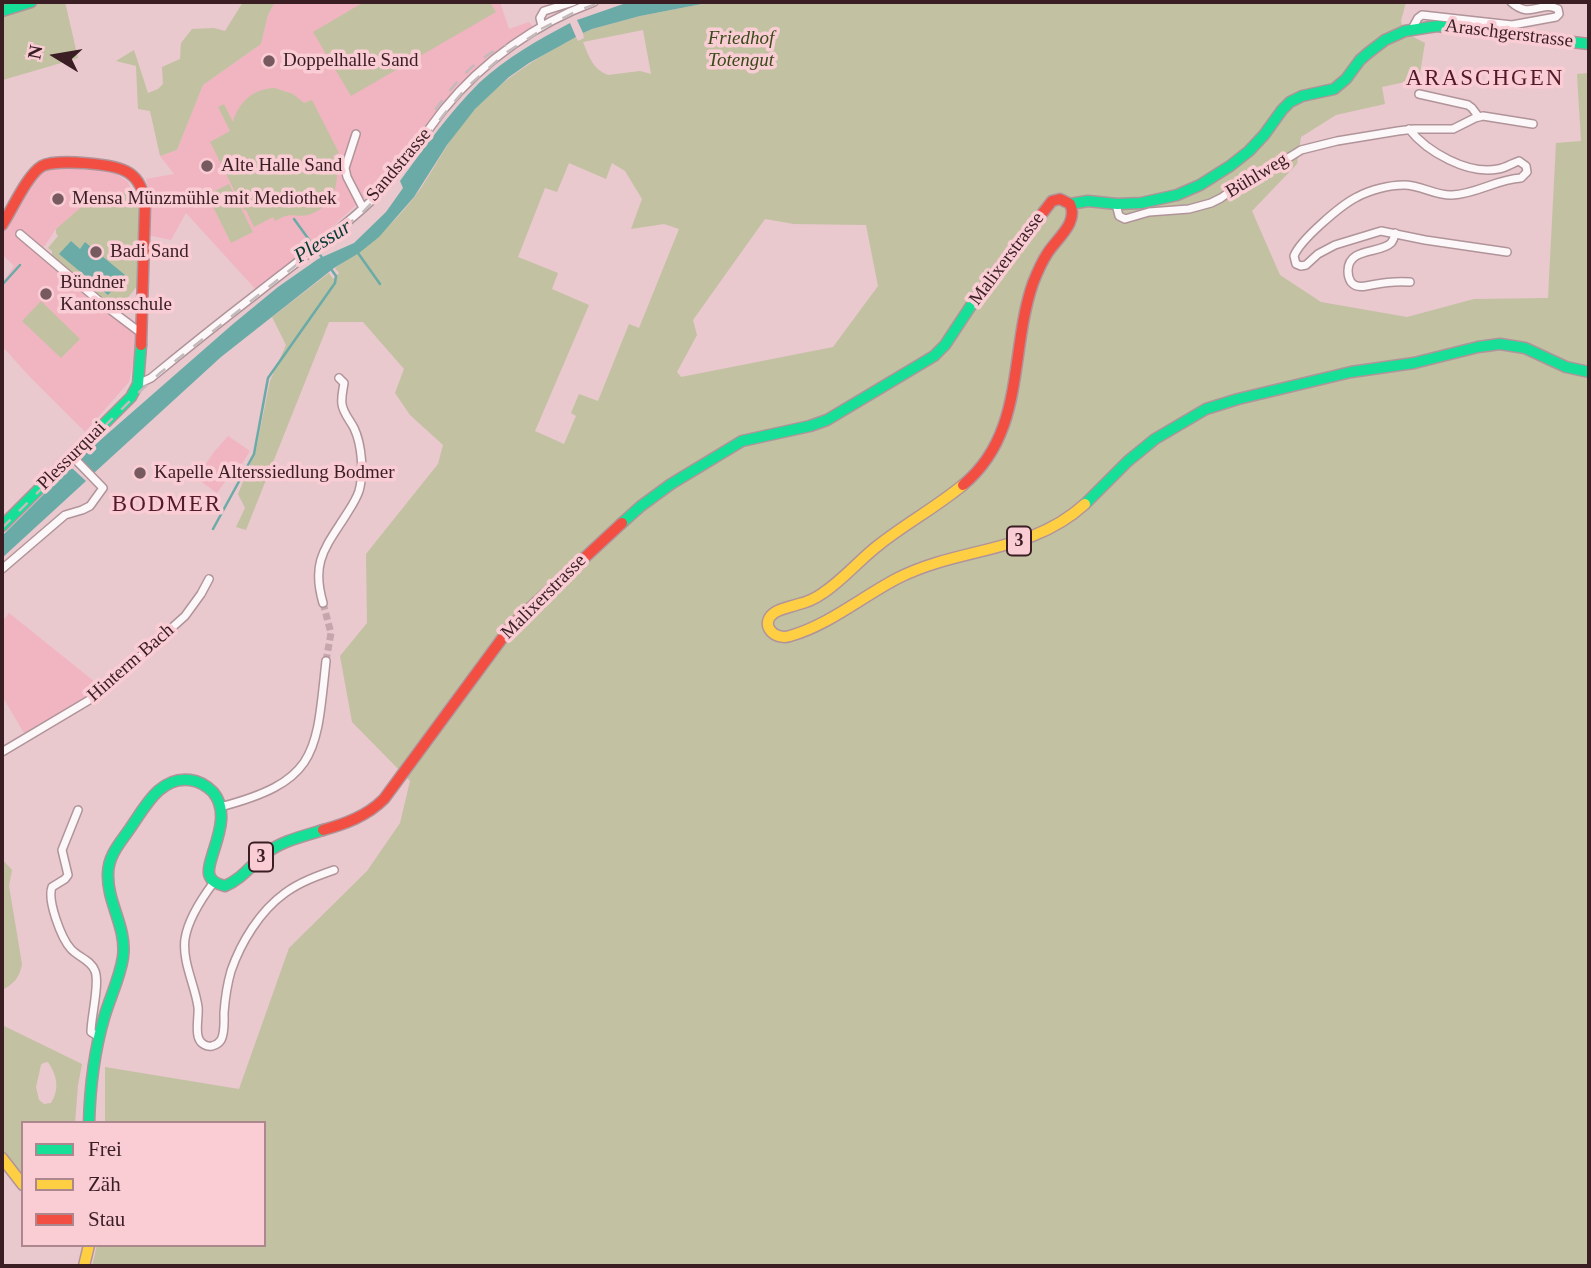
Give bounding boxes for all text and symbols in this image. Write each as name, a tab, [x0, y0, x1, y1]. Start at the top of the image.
street label: Araschgerstrasse	[1444, 15, 1574, 53]
north arrow	[21, 21, 91, 91]
park label: Friedhof Totengut	[708, 28, 774, 72]
text: N	[23, 43, 47, 61]
place label: Doppelhalle Sand	[283, 50, 419, 72]
marker: Doppelhalle Sand	[261, 53, 277, 69]
district label: ARASCHGEN	[1407, 65, 1563, 93]
street label: Sandstrasse	[362, 124, 436, 206]
street label: Bühlweg	[1222, 149, 1292, 203]
place label: Alte Halle Sand	[221, 155, 342, 177]
marker: Alte Halle Sand	[199, 158, 215, 174]
place label: Mensa Münzmühle mit Mediothek	[72, 188, 336, 210]
marker: Mensa Münzmühle mit Mediothek	[50, 191, 66, 207]
street label: Malixerstrasse	[965, 208, 1049, 310]
water label: Plessur	[290, 215, 356, 269]
place label: Badi Sand	[110, 241, 189, 263]
marker: Badi Sand	[88, 244, 104, 260]
place label: Bündner Kantonsschule	[60, 272, 172, 316]
marker: Bündner Kantonsschule	[38, 286, 54, 302]
street label: Plessurquai	[33, 417, 111, 495]
place label: Kapelle Alterssiedlung Bodmer	[154, 462, 395, 484]
marker: Kapelle Alterssiedlung Bodmer	[132, 465, 148, 481]
district label: BODMER	[113, 491, 221, 519]
road number: 3	[1007, 526, 1031, 556]
street label: Malixerstrasse	[497, 550, 591, 644]
street label: Hinterm Bach	[83, 619, 179, 707]
road number: 3	[249, 842, 273, 872]
legend	[21, 1121, 266, 1247]
text: Frei	[88, 1137, 122, 1161]
text: Zäh	[88, 1172, 121, 1196]
text: Stau	[88, 1207, 125, 1231]

